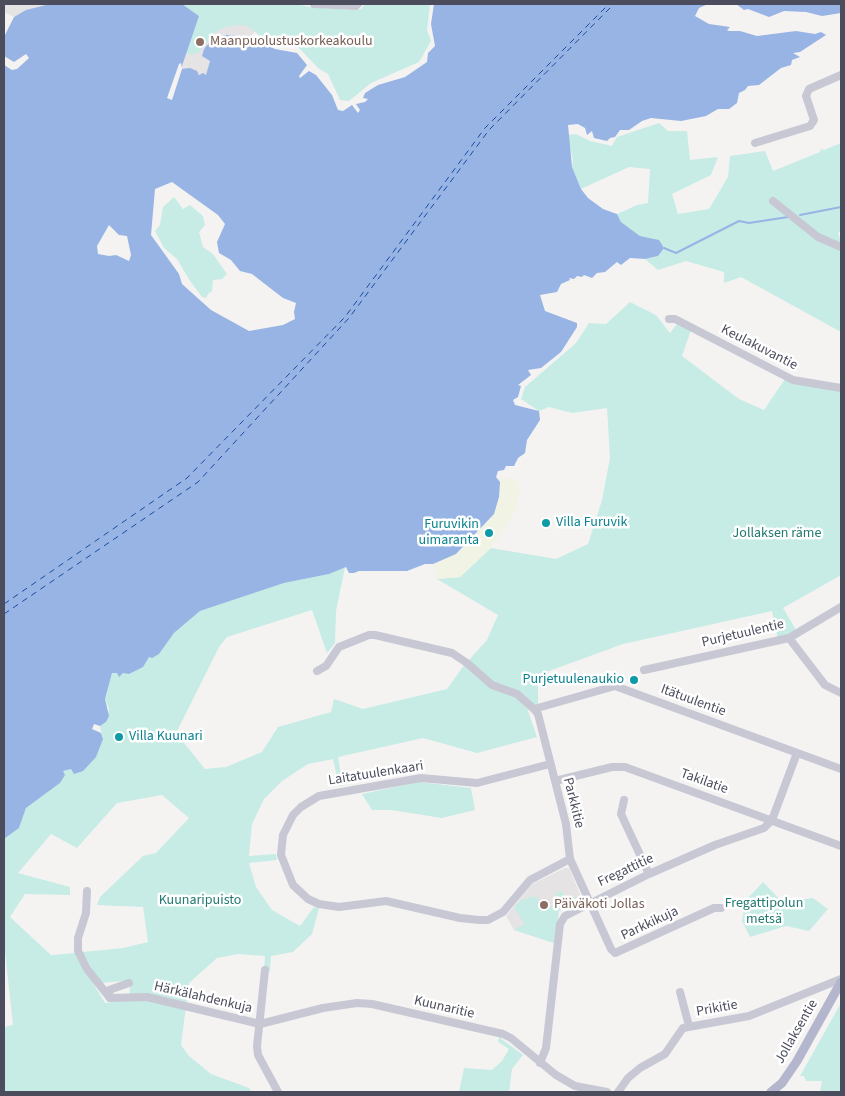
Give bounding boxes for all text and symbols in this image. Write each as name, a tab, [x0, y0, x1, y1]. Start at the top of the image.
place label: Maanpuolustuskorkeakoulu	[210, 34, 373, 50]
marker: Maanpuolustuskorkeakoulu	[194, 36, 206, 48]
street label: Keulakuvantie	[718, 322, 800, 374]
place label: Villa Furuvik	[556, 515, 627, 531]
place label: Furuvikin uimaranta	[419, 517, 479, 550]
marker: Villa Furuvik	[540, 517, 552, 529]
park label: Jollaksen räme	[733, 526, 821, 542]
marker: Furuvikin uimaranta	[483, 527, 495, 539]
street label: Purjetuulentie	[700, 616, 786, 652]
place label: Purjetuulenaukio	[523, 672, 624, 688]
marker: Purjetuulenaukio	[628, 674, 640, 686]
street label: Itätuulentie	[658, 681, 728, 721]
place label: Villa Kuunari	[129, 729, 203, 745]
marker: Villa Kuunari	[113, 731, 125, 743]
street label: Laitatuulenkaari	[327, 758, 425, 790]
street label: Takilatie	[678, 766, 730, 798]
street label: Parkkitie	[559, 776, 587, 830]
street label: Fregattitie	[595, 851, 657, 891]
park label: Kuunaripuisto	[159, 893, 241, 909]
park label: Fregattipolun metsä	[725, 896, 803, 929]
place label: Päiväkoti Jollas	[554, 897, 644, 913]
marker: Päiväkoti Jollas	[538, 899, 550, 911]
street label: Parkkikuja	[619, 903, 681, 945]
street label: Härkälahdenkuja	[152, 979, 254, 1017]
street label: Kuunaritie	[412, 993, 476, 1023]
street label: Prikitie	[695, 997, 739, 1021]
street label: Jollaksentie	[772, 997, 822, 1067]

